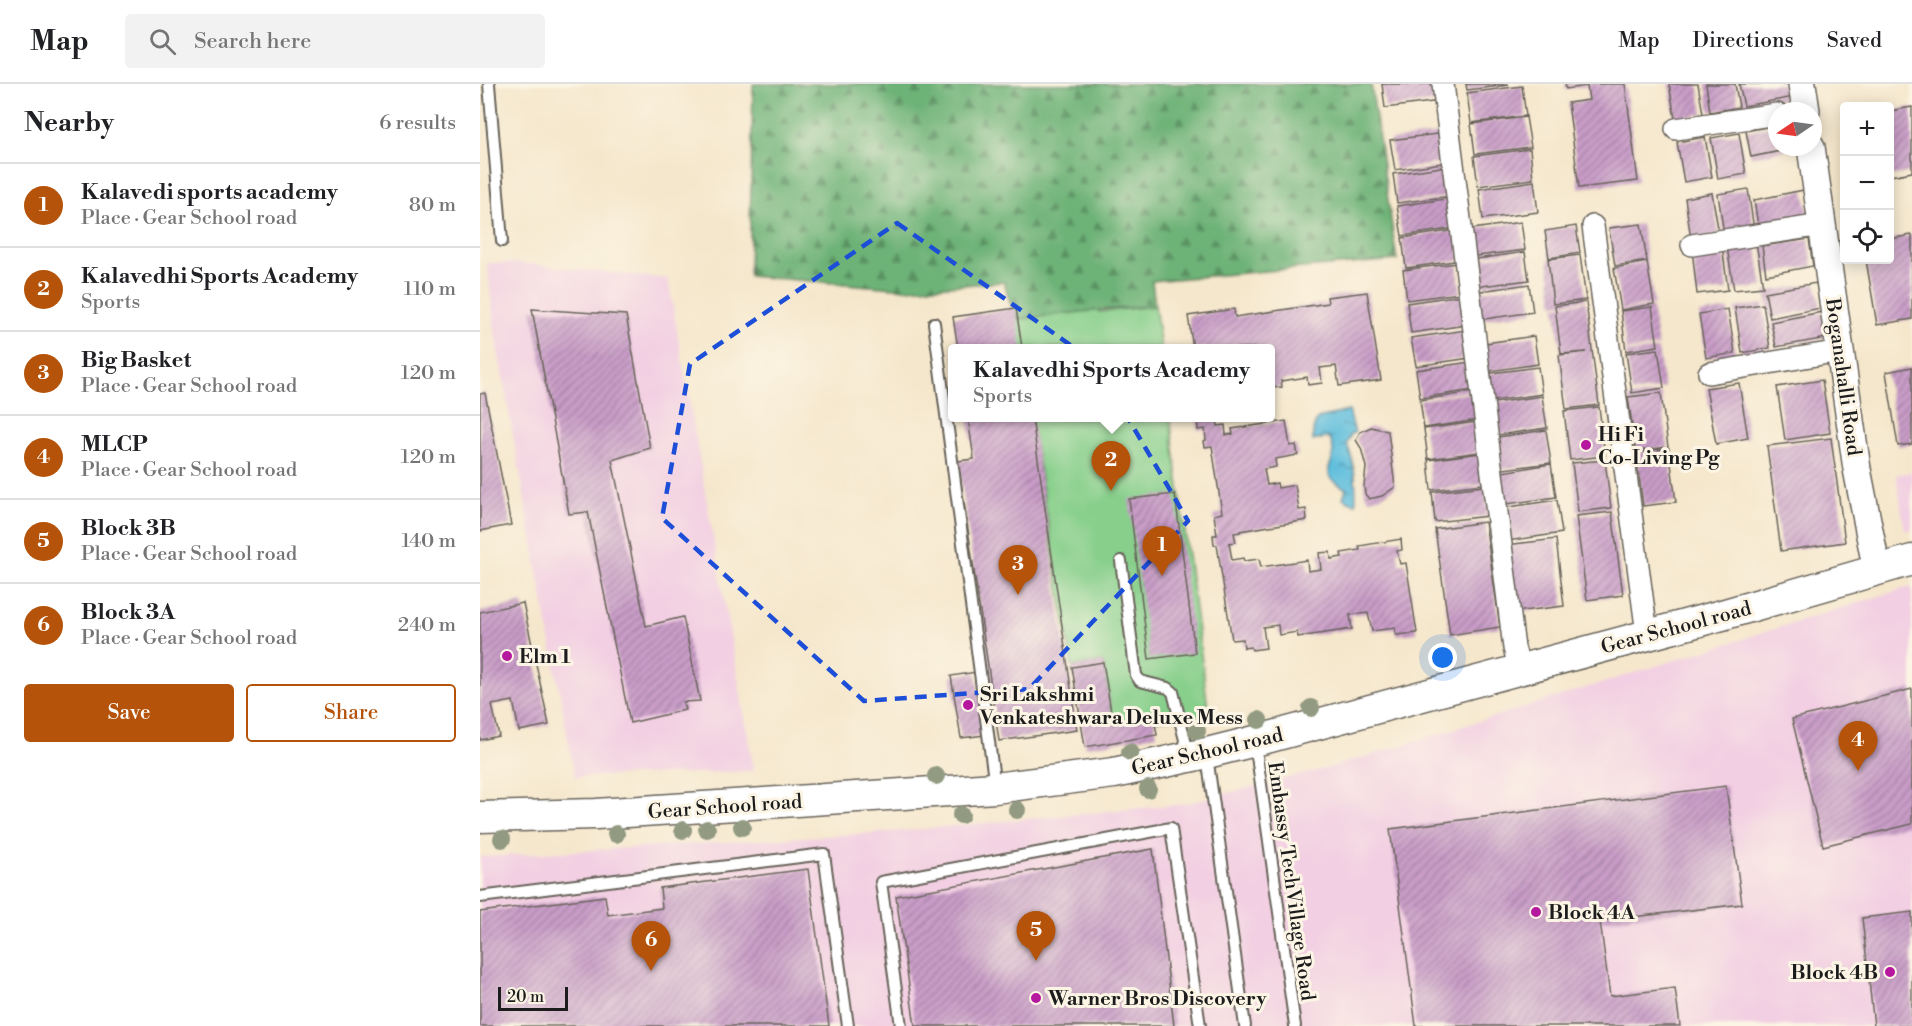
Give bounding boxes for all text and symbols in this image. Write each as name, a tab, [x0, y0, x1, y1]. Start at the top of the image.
search box	[125, 14, 545, 68]
text: Map	[30, 24, 89, 59]
icon: search	[146, 25, 179, 58]
text: Search here	[194, 28, 311, 55]
text: Map	[1618, 28, 1660, 54]
text: Directions	[1693, 28, 1794, 54]
text: Saved	[1827, 28, 1882, 54]
north arrow	[1768, 102, 1822, 156]
map controls	[1840, 102, 1894, 264]
button: +	[1840, 102, 1894, 156]
text: Nearby	[24, 107, 114, 139]
text: 6 results	[379, 111, 456, 136]
button: −	[1840, 156, 1894, 210]
text: Kalavedi sports academy	[81, 179, 338, 206]
text: 1	[39, 193, 48, 218]
text: 80 m	[409, 193, 456, 218]
text: Place · Gear School road	[81, 206, 297, 231]
button: locate	[1840, 210, 1894, 264]
text: Kalavedhi Sports Academy	[81, 263, 358, 290]
text: 2	[37, 277, 50, 302]
text: 110 m	[404, 277, 456, 302]
text: Sports	[81, 290, 140, 315]
street label: Boganahalli Road	[1819, 296, 1866, 458]
popup	[948, 344, 1275, 422]
text: Big Basket	[81, 347, 191, 374]
text: Kalavedhi Sports Academy	[973, 357, 1250, 384]
text: 3	[37, 361, 50, 386]
text: 120 m	[401, 361, 456, 386]
text: Place · Gear School road	[81, 374, 297, 399]
text: Sports	[973, 384, 1032, 409]
place label: Hi Fi Co-Living Pg	[1598, 423, 1720, 471]
text: MLCP	[81, 431, 147, 458]
marker: Hi Fi Co-Living Pg	[1579, 438, 1593, 452]
pin: 2	[1092, 442, 1130, 491]
text: 4	[37, 445, 50, 470]
text: 120 m	[401, 445, 456, 470]
text: Place · Gear School road	[81, 458, 297, 483]
text: Block 3B	[81, 515, 176, 542]
pin: 1	[1142, 526, 1182, 576]
text: 5	[37, 529, 50, 554]
text: 140 m	[401, 529, 456, 554]
text: Place · Gear School road	[81, 542, 297, 567]
pin: 3	[998, 546, 1038, 595]
street label: Gear School road	[1598, 596, 1755, 661]
text: Block 3A	[81, 599, 175, 626]
text: 6	[37, 613, 50, 638]
text: 240 m	[398, 613, 456, 638]
text: Place · Gear School road	[81, 626, 297, 651]
your location	[1428, 643, 1457, 672]
place label: Elm 1	[519, 645, 571, 670]
marker: Elm 1	[500, 649, 514, 663]
place label: Sri Lakshmi Venkateshwara Deluxe Mess	[979, 683, 1243, 731]
button: Save	[24, 684, 234, 742]
button: Share	[246, 684, 456, 742]
marker: Sri Lakshmi Venkateshwara Deluxe Mess	[961, 698, 975, 712]
pin: 4	[1838, 722, 1878, 771]
street label: Gear School road	[1129, 723, 1286, 782]
street label: Embassy TechVillage Road	[1261, 760, 1320, 1003]
street label: Gear School road	[647, 790, 804, 825]
place label: Block 4A	[1548, 901, 1636, 926]
marker: Block 4A	[1529, 905, 1543, 919]
pin: 5	[1016, 912, 1056, 961]
pin: 6	[632, 922, 670, 971]
place label: Block 4B	[1790, 961, 1878, 986]
marker: Block 4B	[1883, 965, 1897, 979]
scale bar	[498, 984, 568, 1012]
text: 20 m	[507, 987, 544, 1007]
place label: Warner Bros Discovery	[1047, 987, 1267, 1012]
marker: Warner Bros Discovery	[1029, 991, 1043, 1005]

